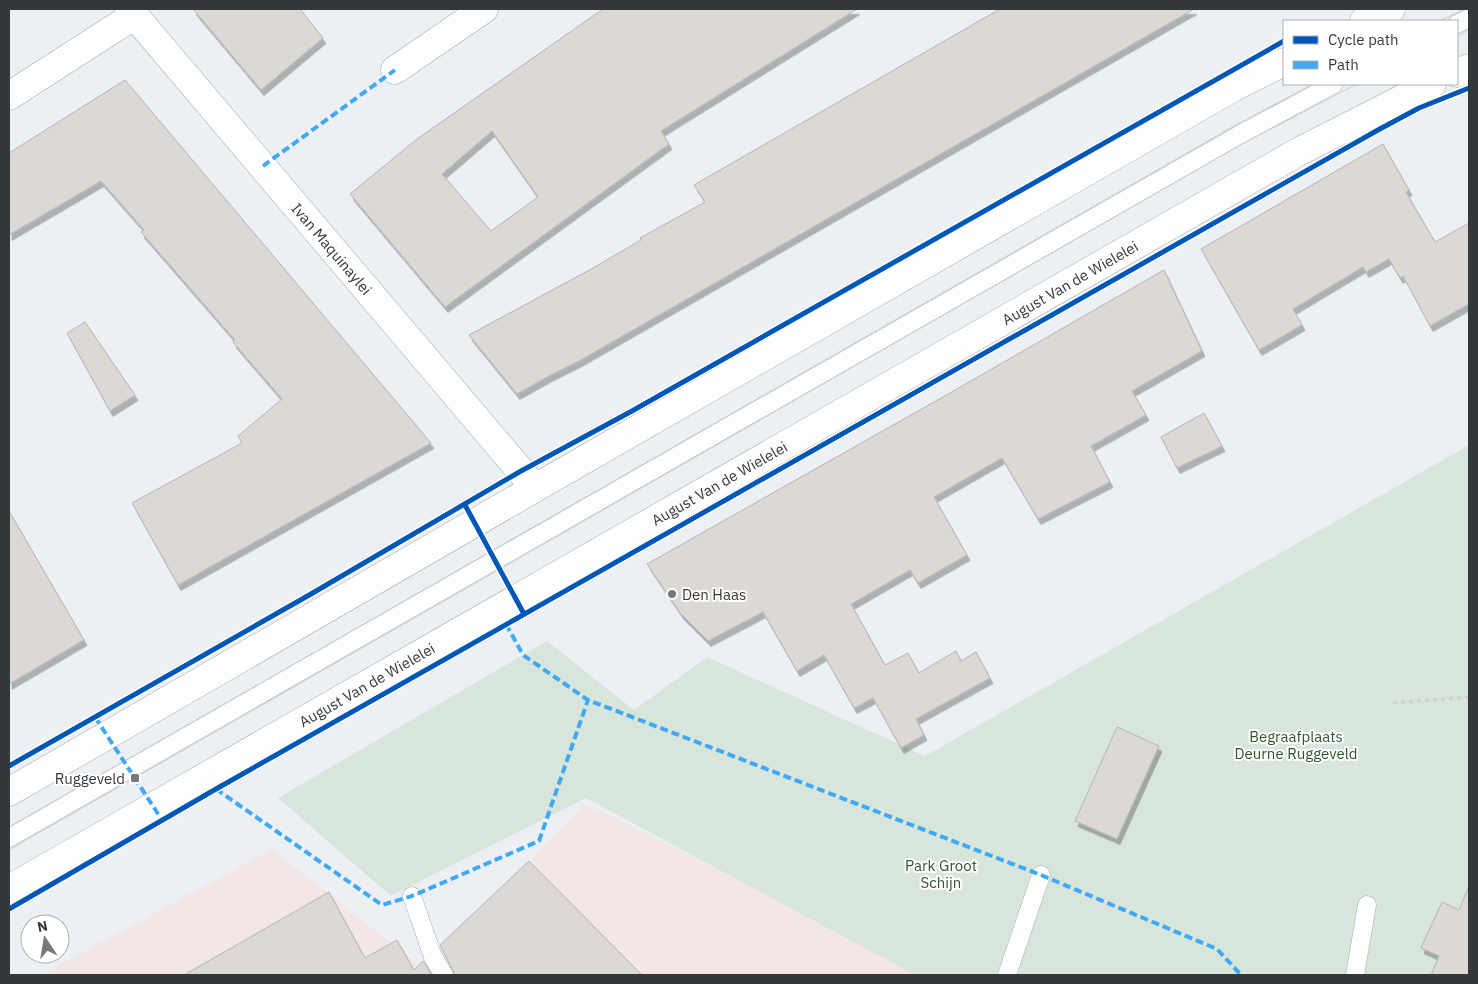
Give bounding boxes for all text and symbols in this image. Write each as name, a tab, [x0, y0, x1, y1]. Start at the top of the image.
legend	[1283, 20, 1458, 85]
text: Cycle path	[1328, 30, 1399, 49]
text: Path	[1328, 55, 1359, 74]
street label: Ivan Maquinaylei	[288, 199, 376, 298]
street label: August Van de Wielelei	[998, 236, 1141, 329]
street label: August Van de Wielelei	[648, 437, 791, 529]
place label: Den Haas	[682, 585, 746, 604]
marker: Den Haas	[666, 588, 678, 600]
street label: August Van de Wielelei	[295, 638, 438, 731]
park label: Begraafplaats Deurne Ruggeveld	[1235, 727, 1357, 763]
place label: Ruggeveld	[55, 769, 125, 788]
marker: Ruggeveld	[129, 772, 141, 784]
park label: Park Groot Schijn	[905, 856, 977, 892]
north arrow	[20, 914, 70, 964]
text: N	[35, 916, 49, 936]

